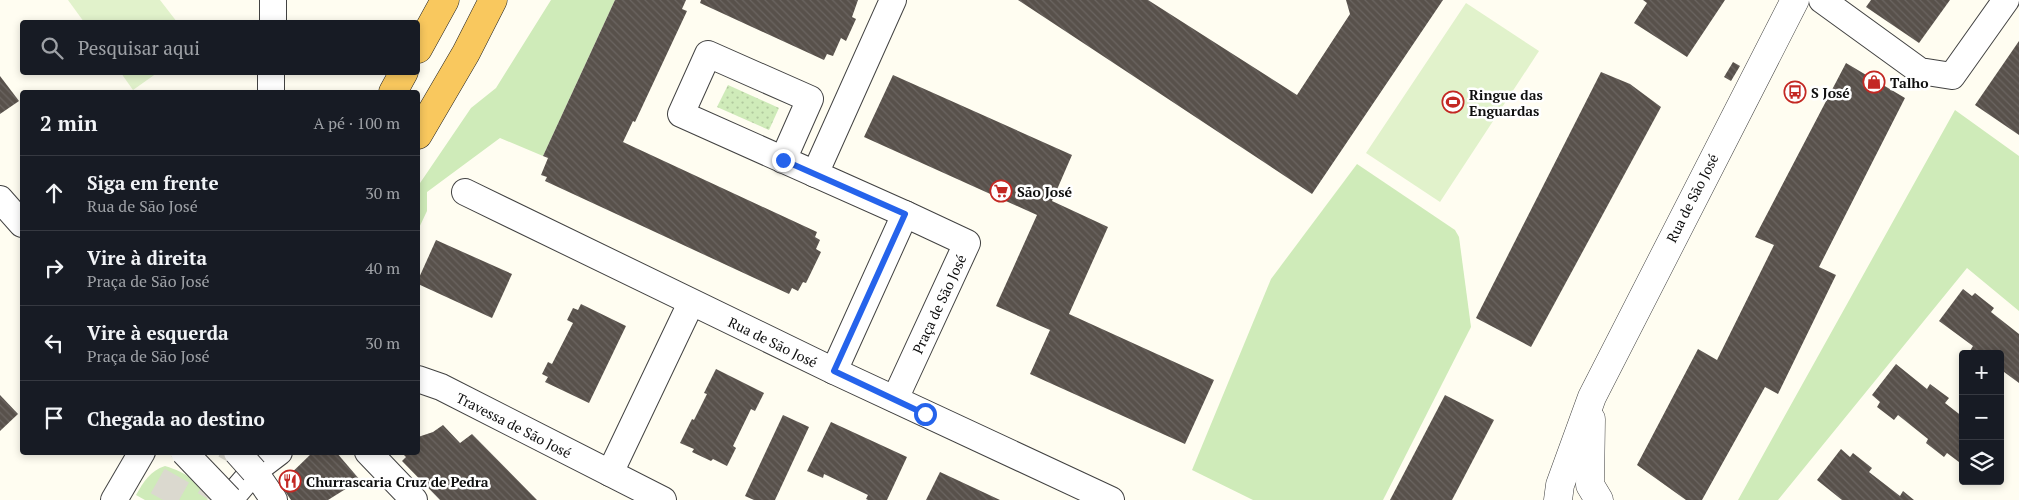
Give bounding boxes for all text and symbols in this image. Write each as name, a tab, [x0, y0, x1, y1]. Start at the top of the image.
search box	[20, 20, 420, 75]
icon: search	[38, 34, 66, 62]
text: Pesquisar aqui	[78, 35, 200, 60]
shop icon: Talho	[1862, 70, 1886, 94]
place label: Talho	[1890, 73, 1929, 92]
bus stop icon: S José	[1783, 80, 1807, 104]
place label: S José	[1811, 83, 1850, 102]
place label: Ringue das Enguardas	[1469, 85, 1543, 120]
sports icon: Ringue das Enguardas	[1441, 90, 1465, 114]
text: 2 min	[40, 109, 97, 137]
text: A pé · 100 m	[313, 112, 400, 134]
route end	[772, 149, 795, 172]
street label: Rua de São José	[1662, 150, 1722, 246]
text: Siga em frente	[87, 170, 219, 195]
icon: ahead	[40, 179, 68, 207]
supermarket icon: São José	[989, 179, 1013, 203]
text: 30 m	[365, 182, 400, 204]
place label: São José	[1017, 182, 1072, 201]
text: Rua de São José	[87, 195, 198, 217]
text: Vire à direita	[87, 245, 207, 270]
street label: Praça de São José	[908, 251, 970, 357]
icon: right	[40, 254, 68, 282]
text: 40 m	[365, 257, 400, 279]
text: Praça de São José	[87, 270, 210, 292]
street label: Rua de São José	[725, 312, 821, 372]
text: Vire à esquerda	[87, 320, 229, 345]
icon: left	[40, 329, 68, 357]
text: 30 m	[365, 332, 400, 354]
text: Praça de São José	[87, 345, 210, 367]
map controls	[1959, 350, 2004, 485]
button: +	[1959, 350, 2004, 395]
street label: Travessa de São José	[453, 388, 575, 462]
button: −	[1959, 395, 2004, 440]
route start	[914, 403, 937, 426]
icon: arrive	[40, 404, 68, 432]
text: Chegada ao destino	[87, 406, 265, 431]
button: layers	[1959, 440, 2004, 485]
restaurant icon: Churrascaria Cruz de Pedra	[278, 469, 302, 493]
place label: Churrascaria Cruz de Pedra	[306, 472, 489, 491]

